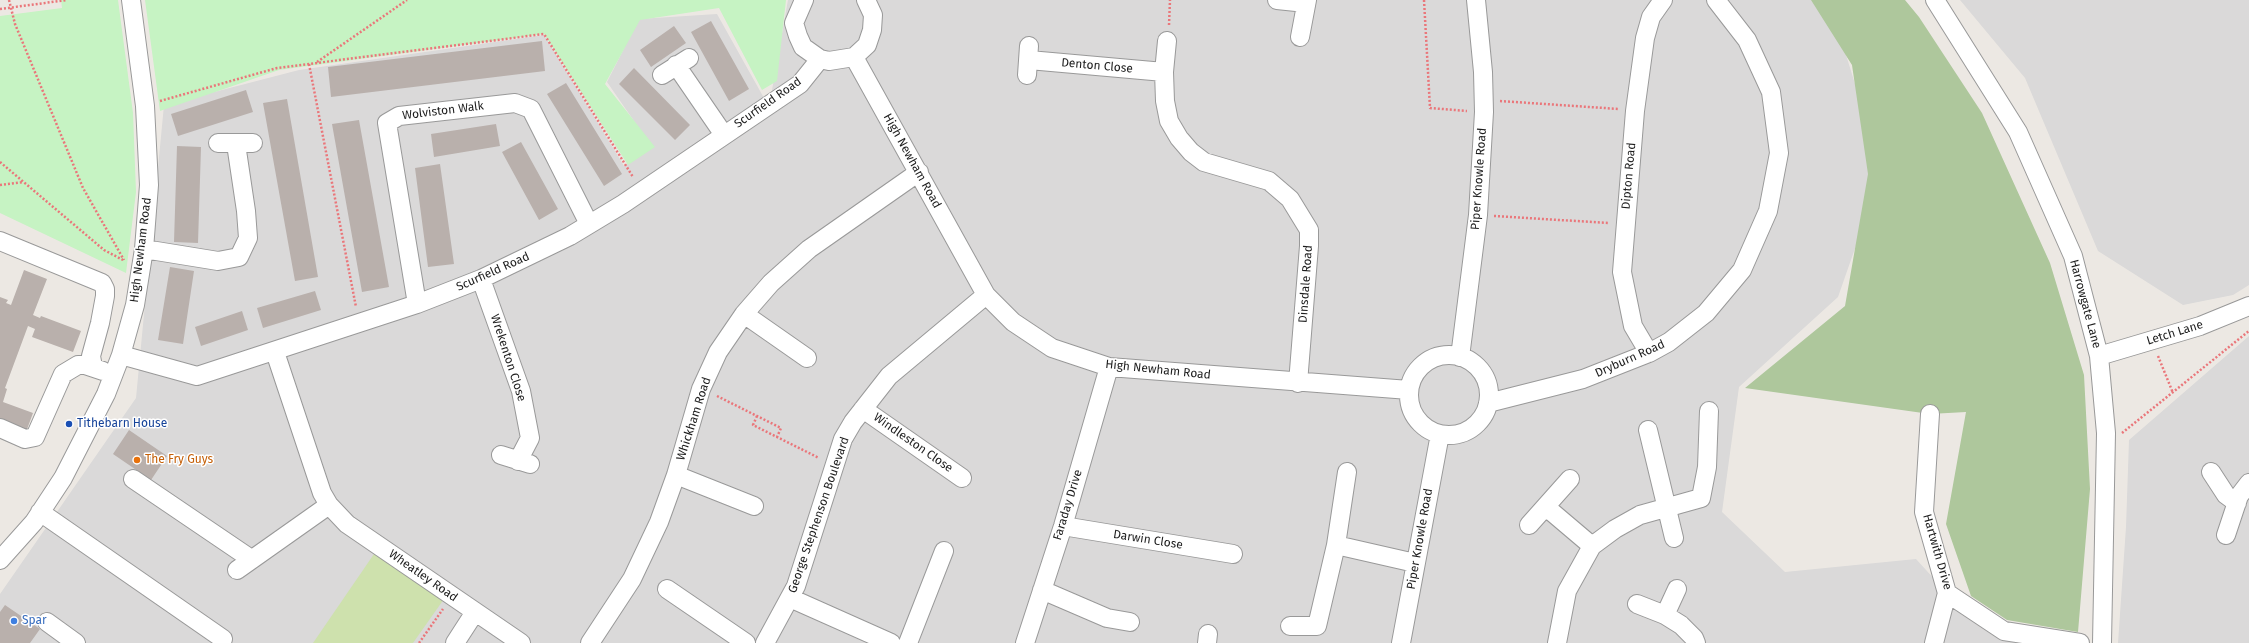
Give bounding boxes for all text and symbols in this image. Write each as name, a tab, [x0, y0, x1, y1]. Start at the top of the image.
street label: Denton Close	[1061, 56, 1133, 76]
street label: Scurfield Road	[732, 75, 804, 131]
street label: Wolviston Walk	[401, 99, 485, 123]
street label: High Newham Road	[880, 111, 944, 211]
street label: Piper Knowle Road	[1468, 127, 1490, 231]
street label: Dipton Road	[1619, 142, 1639, 210]
street label: High Newham Road	[127, 197, 155, 303]
street label: Dinsdale Road	[1296, 245, 1316, 323]
street label: Scurfield Road	[454, 249, 532, 295]
street label: Harrowgate Lane	[2066, 258, 2104, 350]
street label: Wrekenton Close	[487, 313, 529, 403]
street label: Letch Lane	[2145, 318, 2205, 348]
street label: Dryburn Road	[1593, 337, 1667, 381]
street label: High Newham Road	[1105, 357, 1211, 383]
street label: Whickham Road	[674, 375, 714, 463]
street label: Windleston Close	[870, 410, 956, 476]
place label: Tithebarn House	[77, 417, 167, 431]
marker: Tithebarn House	[64, 419, 74, 429]
street label: George Stephenson Boulevard	[785, 435, 853, 595]
place label: The Fry Guys	[145, 453, 213, 467]
marker: The Fry Guys	[132, 455, 142, 465]
street label: Faraday Drive	[1050, 468, 1086, 542]
street label: Piper Knowle Road	[1404, 487, 1436, 591]
street label: Hartwith Drive	[1919, 512, 1955, 592]
street label: Darwin Close	[1112, 527, 1184, 553]
street label: Wheatley Road	[386, 547, 460, 605]
place label: Spar	[22, 614, 47, 628]
marker: Spar	[9, 616, 19, 626]

